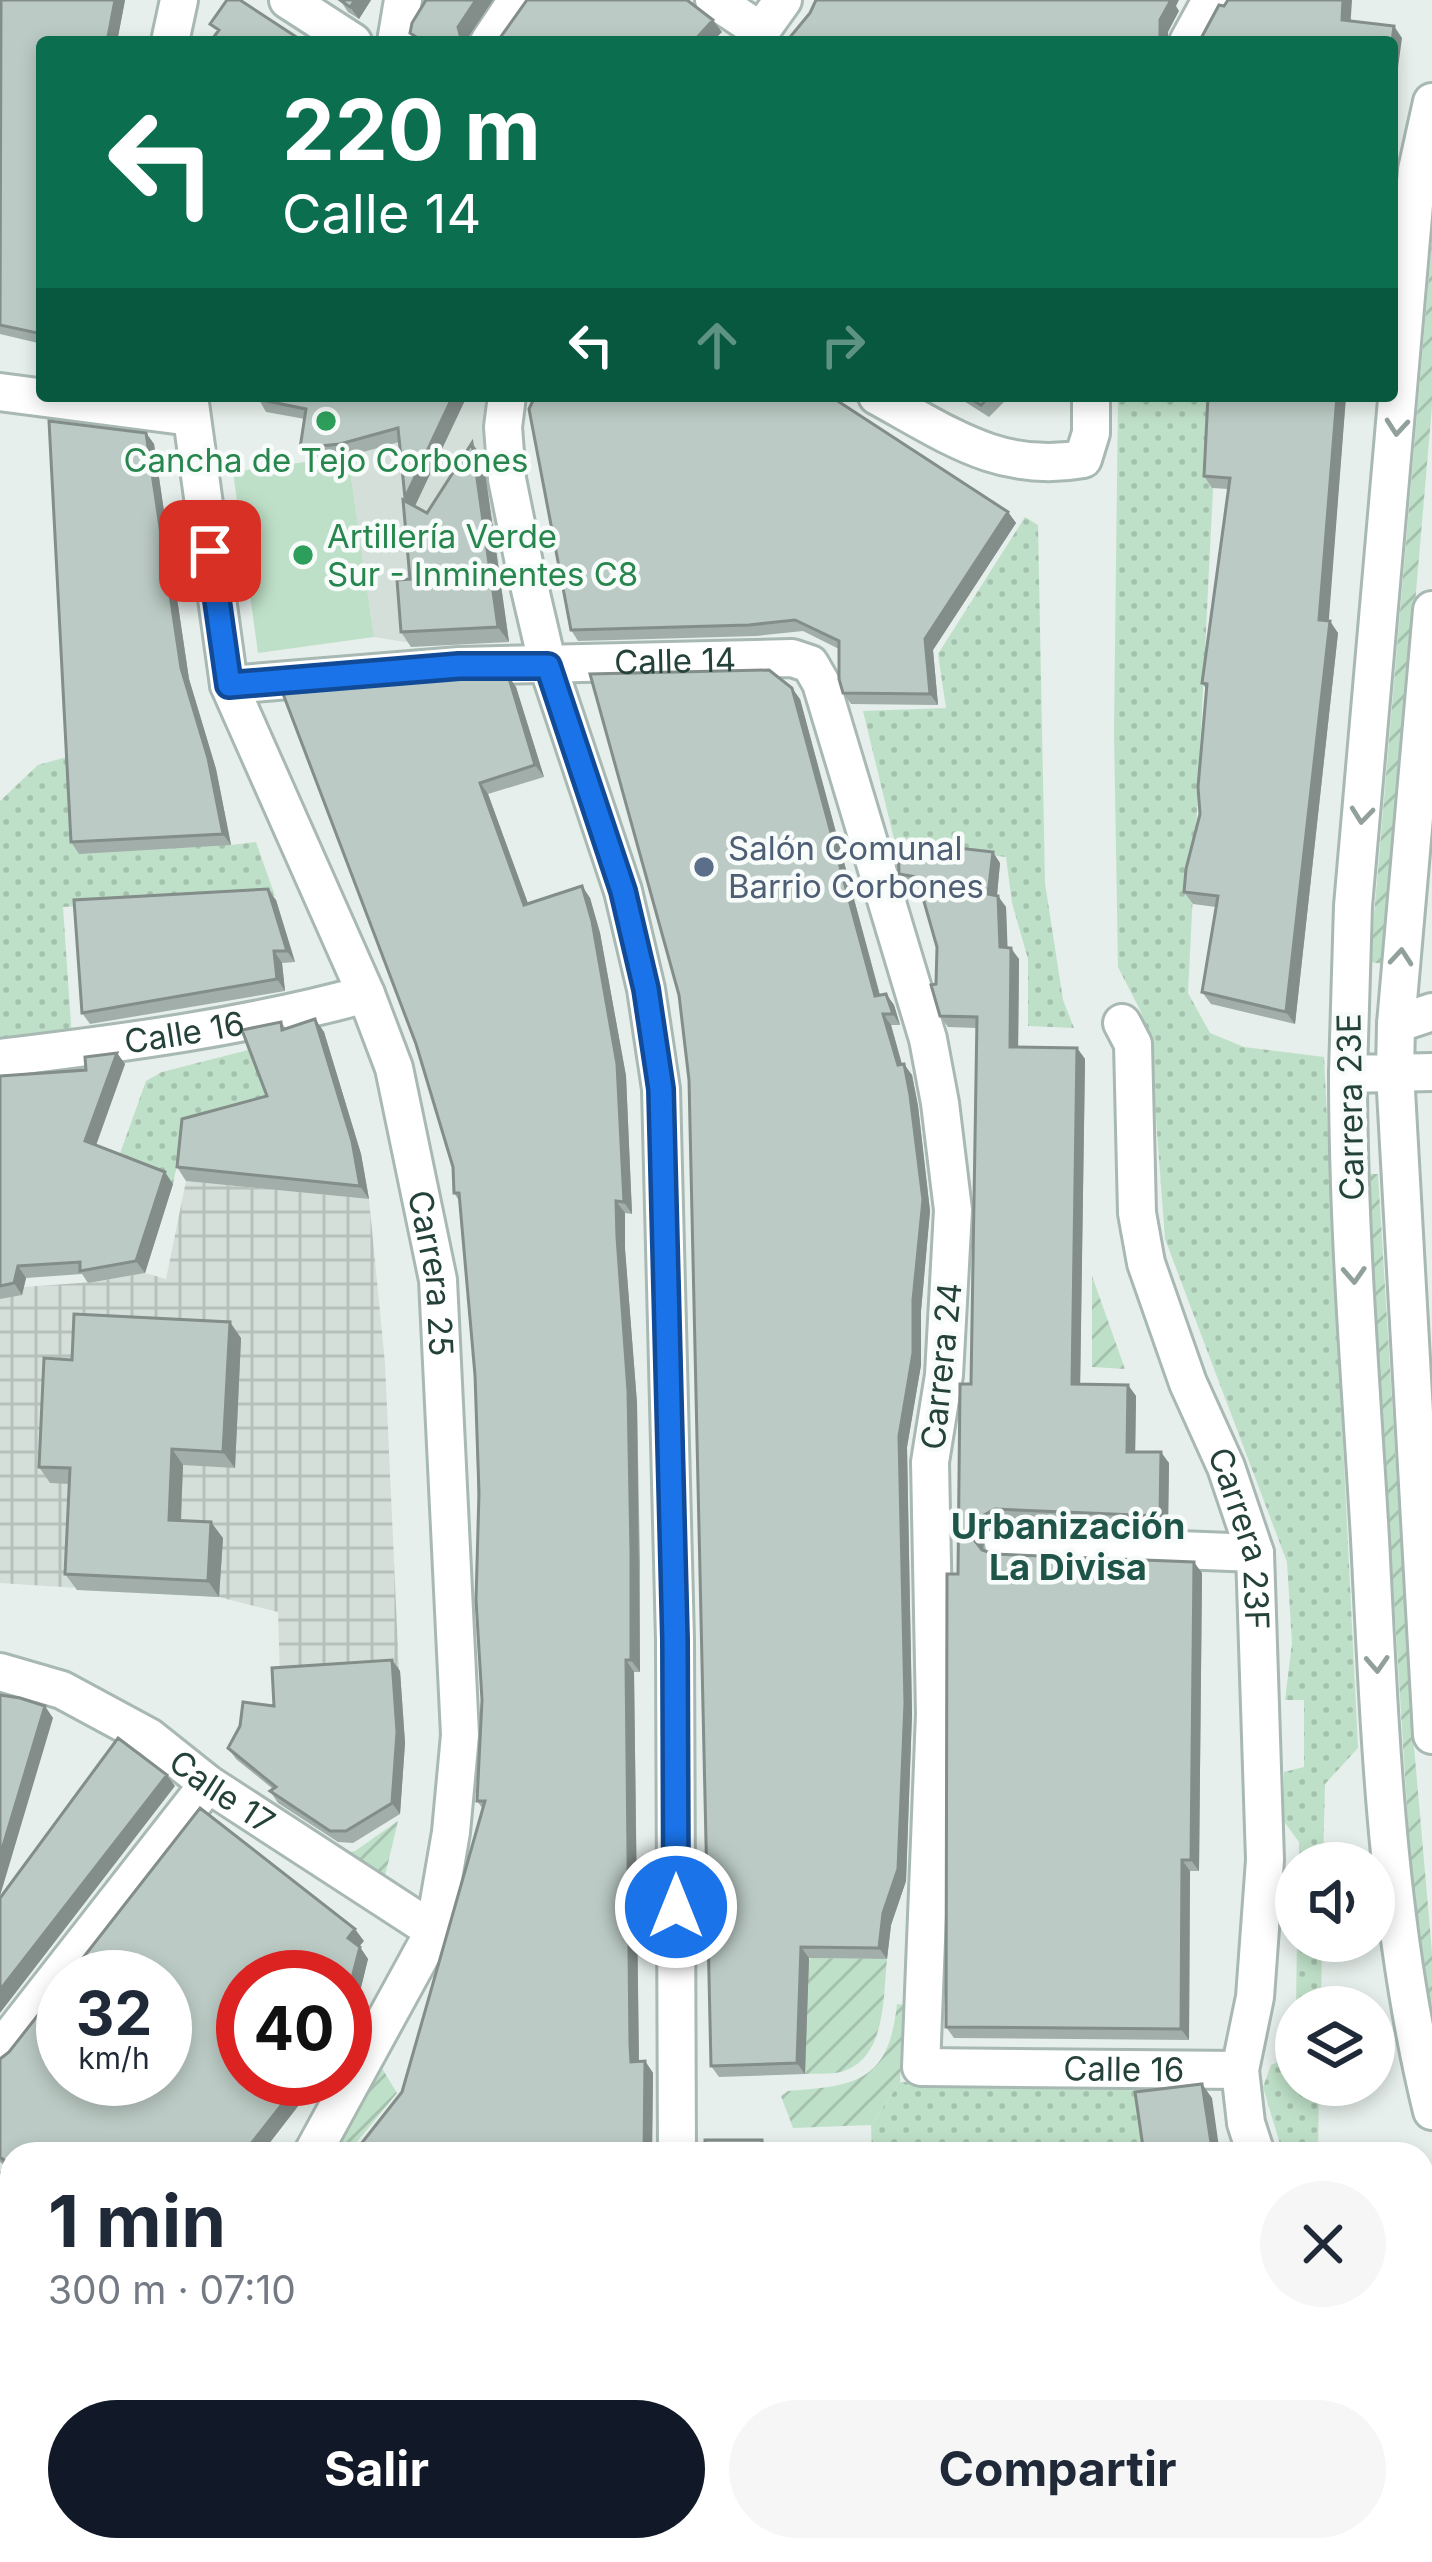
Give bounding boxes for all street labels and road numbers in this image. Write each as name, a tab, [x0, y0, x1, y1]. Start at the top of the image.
street label: Calle 14	[614, 639, 737, 682]
street label: Calle 16	[122, 1003, 248, 1062]
street label: Carrera 23E	[1328, 1013, 1372, 1201]
street label: Carrera 25	[400, 1187, 462, 1357]
street label: Carrera 24	[912, 1280, 970, 1452]
street label: Carrera 23F	[1200, 1441, 1277, 1630]
street label: Calle 17	[161, 1741, 282, 1842]
street label: Calle 16	[1063, 2048, 1185, 2089]

